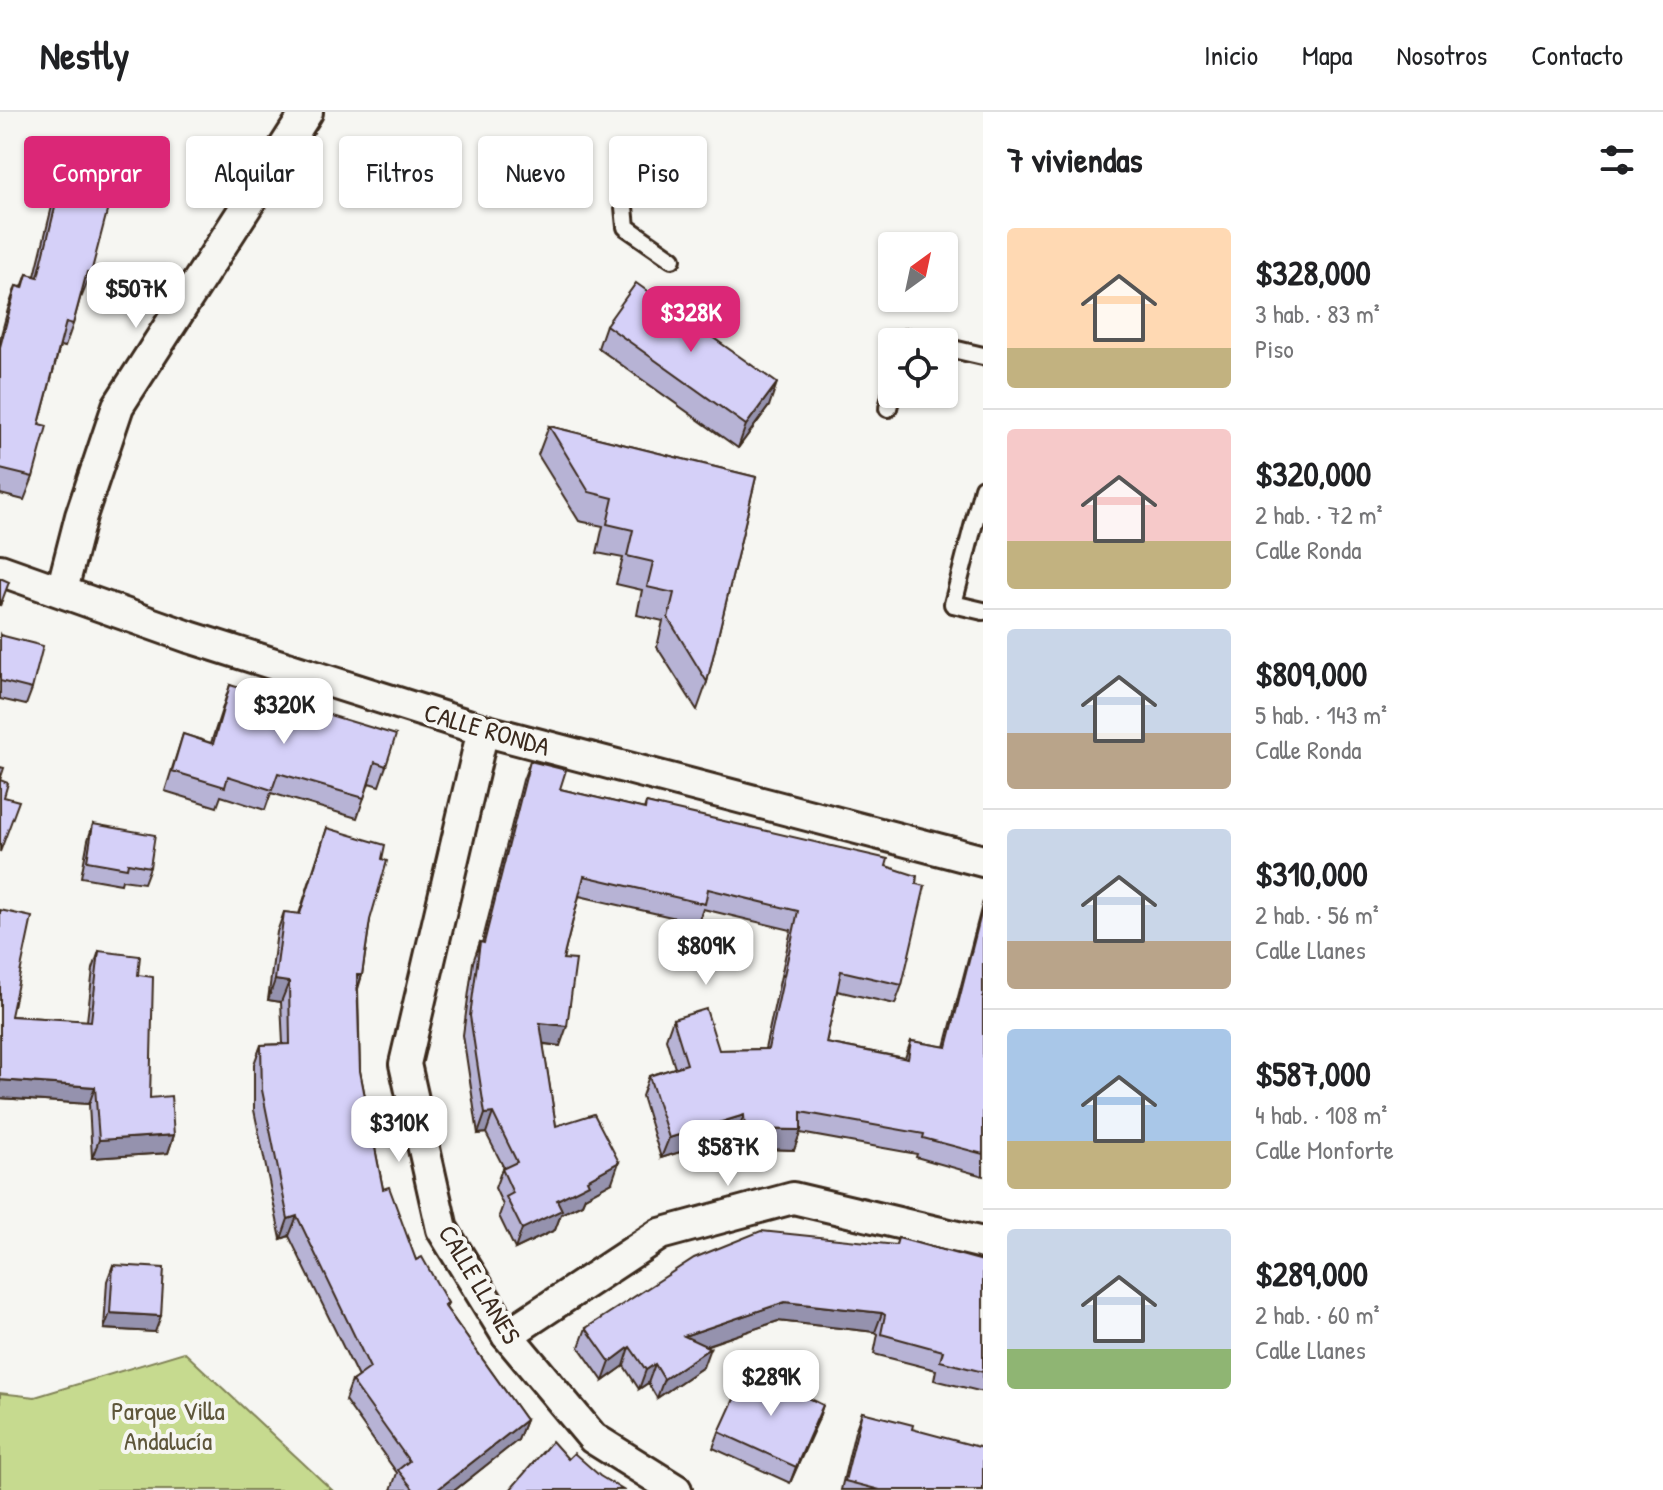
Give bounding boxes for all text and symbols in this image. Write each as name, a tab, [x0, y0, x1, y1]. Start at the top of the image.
text: Nestly	[40, 29, 129, 81]
text: Inicio	[1204, 36, 1258, 74]
text: Mapa	[1302, 36, 1353, 74]
text: Nosotros	[1397, 36, 1487, 74]
text: Contacto	[1531, 36, 1623, 74]
chip: Comprar	[24, 136, 170, 208]
chip: Alquilar	[186, 136, 323, 208]
chip: Filtros	[339, 136, 462, 208]
chip: Nuevo	[478, 136, 593, 208]
chip: Piso	[609, 136, 707, 208]
text: 7 viviendas	[1007, 137, 1143, 183]
icon: filters	[1595, 138, 1639, 182]
north arrow	[878, 232, 958, 312]
map controls	[878, 232, 958, 408]
text: $328,000	[1255, 250, 1371, 296]
icon: home	[1071, 260, 1167, 356]
pin: $507K	[80, 262, 192, 330]
text: $507K	[105, 270, 167, 305]
pin: $328K	[635, 286, 747, 354]
text: $328K	[660, 294, 722, 329]
text: 3 hab. · 83 m²	[1255, 296, 1380, 331]
button: locate	[878, 328, 958, 408]
text: Piso	[1255, 331, 1294, 366]
text: $320,000	[1255, 451, 1371, 497]
icon: home	[1071, 461, 1167, 557]
text: 2 hab. · 72 m²	[1255, 497, 1382, 532]
text: Calle Ronda	[1255, 532, 1361, 567]
text: $809,000	[1255, 651, 1367, 697]
icon: home	[1071, 661, 1167, 757]
pin: $320K	[228, 678, 340, 746]
text: $320K	[253, 686, 315, 721]
street label: CALLE RONDA	[420, 694, 554, 764]
text: 5 hab. · 143 m²	[1255, 697, 1387, 732]
text: Calle Ronda	[1255, 732, 1361, 767]
text: $310,000	[1255, 851, 1368, 897]
icon: home	[1071, 861, 1167, 957]
text: 2 hab. · 56 m²	[1255, 897, 1379, 932]
pin: $809K	[650, 919, 762, 987]
text: $809K	[676, 927, 736, 962]
text: Calle Llanes	[1255, 932, 1366, 967]
text: $587,000	[1255, 1051, 1371, 1097]
icon: home	[1071, 1061, 1167, 1157]
pin: $310K	[343, 1096, 455, 1164]
text: 4 hab. · 108 m²	[1255, 1097, 1387, 1132]
text: $310K	[369, 1104, 429, 1139]
pin: $587K	[672, 1120, 784, 1188]
text: $587K	[697, 1128, 759, 1163]
text: Calle Monforte	[1255, 1132, 1394, 1167]
street label: CALLE LLANES	[431, 1218, 529, 1350]
text: $289,000	[1255, 1251, 1368, 1297]
icon: home	[1071, 1261, 1167, 1357]
text: 2 hab. · 60 m²	[1255, 1297, 1379, 1332]
text: Calle Llanes	[1255, 1332, 1366, 1367]
pin: $289K	[715, 1350, 827, 1418]
text: $289K	[741, 1358, 801, 1393]
park label: Parque Villa Andalucía	[111, 1393, 225, 1458]

